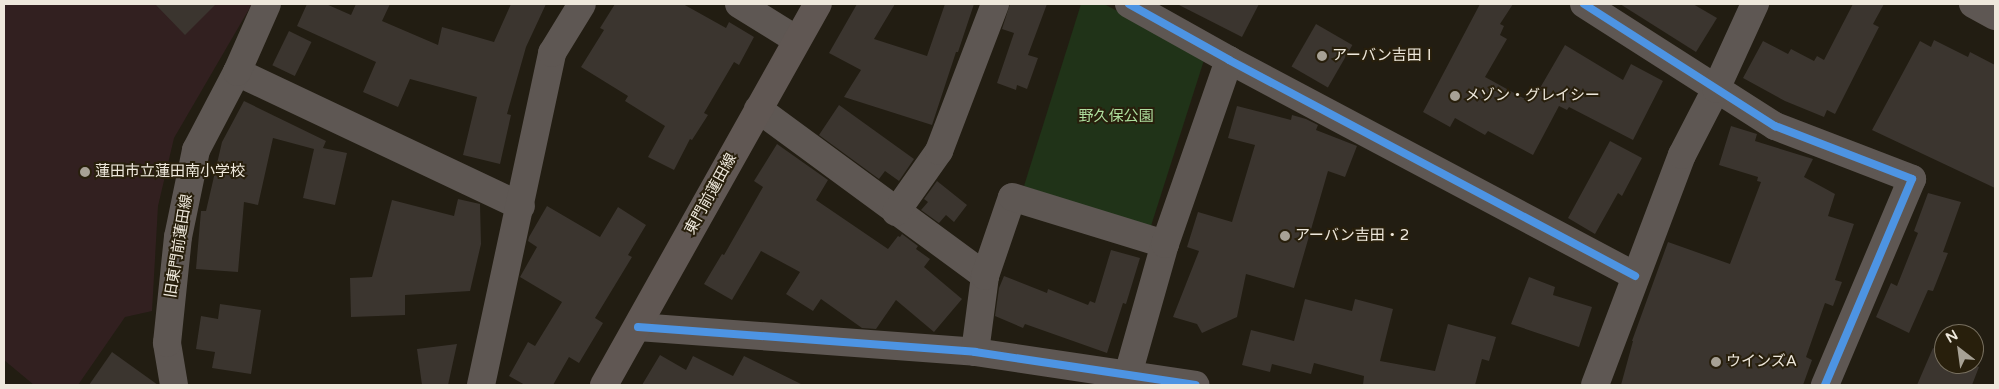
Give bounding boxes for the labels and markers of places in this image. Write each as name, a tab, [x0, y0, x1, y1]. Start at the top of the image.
place label: アーバン吉田Ⅰ	[1332, 47, 1436, 65]
marker: アーバン吉田Ⅰ	[1316, 50, 1328, 62]
place label: メゾン・グレイシー	[1465, 87, 1600, 105]
marker: メゾン・グレイシー	[1449, 90, 1461, 102]
place label: 蓮田市立蓮田南小学校	[95, 163, 245, 181]
marker: 蓮田市立蓮田南小学校	[79, 166, 91, 178]
place label: アーバン吉田・2	[1295, 227, 1409, 245]
marker: アーバン吉田・2	[1279, 230, 1291, 242]
place label: ウインズA	[1726, 353, 1797, 371]
marker: ウインズA	[1710, 356, 1722, 368]

